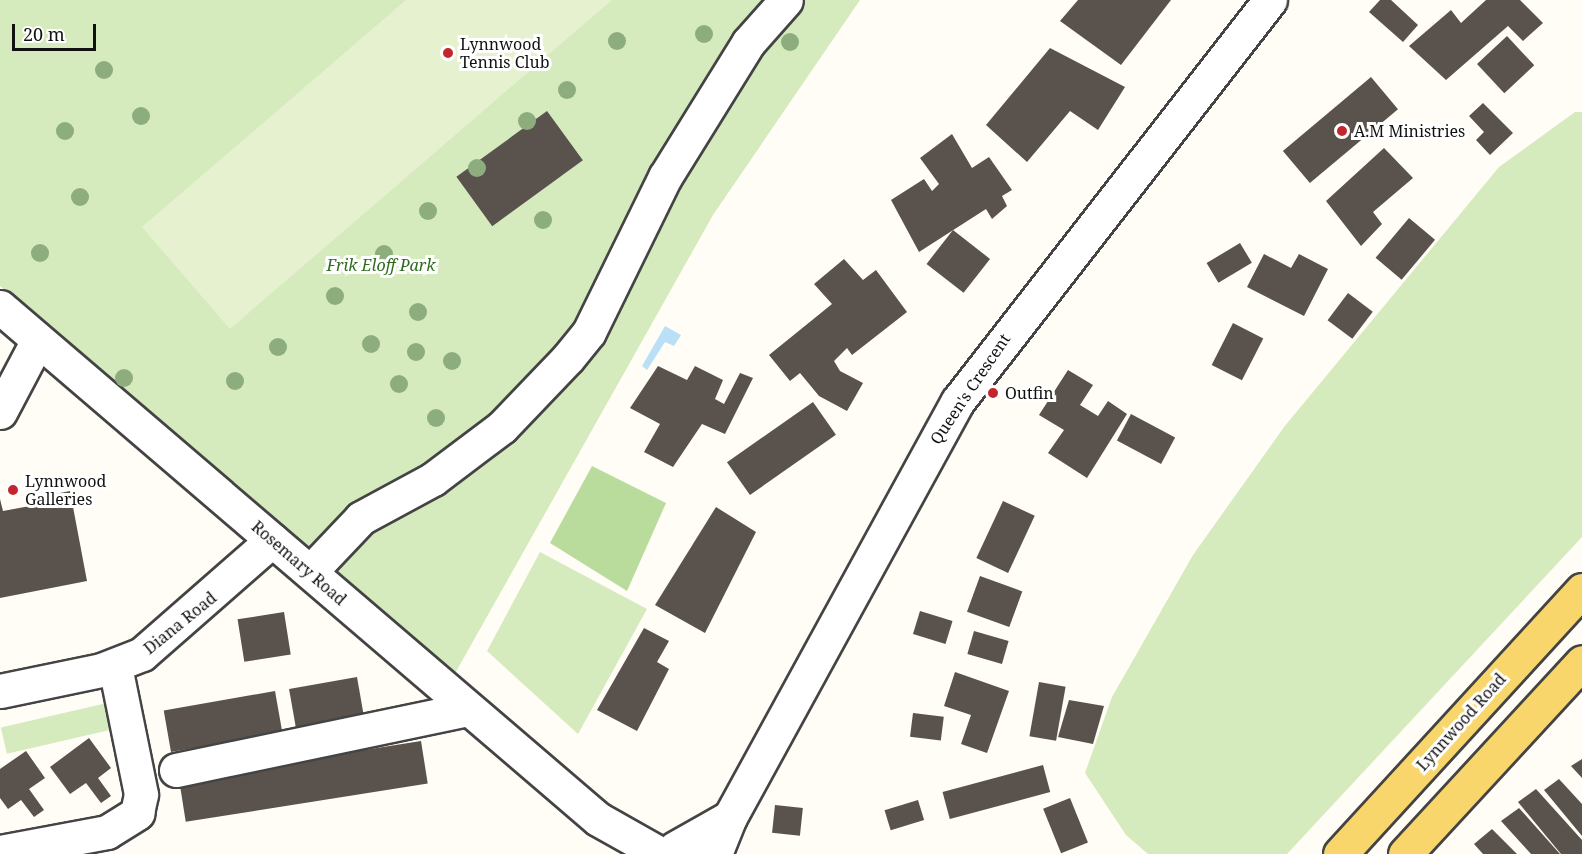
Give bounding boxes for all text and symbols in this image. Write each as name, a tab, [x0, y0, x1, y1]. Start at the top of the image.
scale bar	[15, 12, 99, 50]
text: 20 m	[23, 22, 65, 46]
place label: Lynnwood Tennis Club	[460, 34, 549, 72]
marker: Lynnwood Tennis Club	[441, 46, 455, 60]
place label: A.M Ministries	[1354, 121, 1465, 141]
marker: A.M Ministries	[1335, 124, 1349, 138]
park label: Frik Eloff Park	[327, 255, 435, 275]
street label: Queen's Crescent	[926, 330, 1014, 448]
place label: Outfin	[1005, 383, 1054, 403]
marker: Outfin	[986, 386, 1000, 400]
place label: Lynnwood Galleries	[25, 471, 106, 509]
marker: Lynnwood Galleries	[6, 483, 20, 497]
street label: Rosemary Road	[248, 517, 350, 609]
street label: Diana Road	[140, 588, 220, 658]
street label: Lynnwood Road	[1412, 670, 1510, 774]

